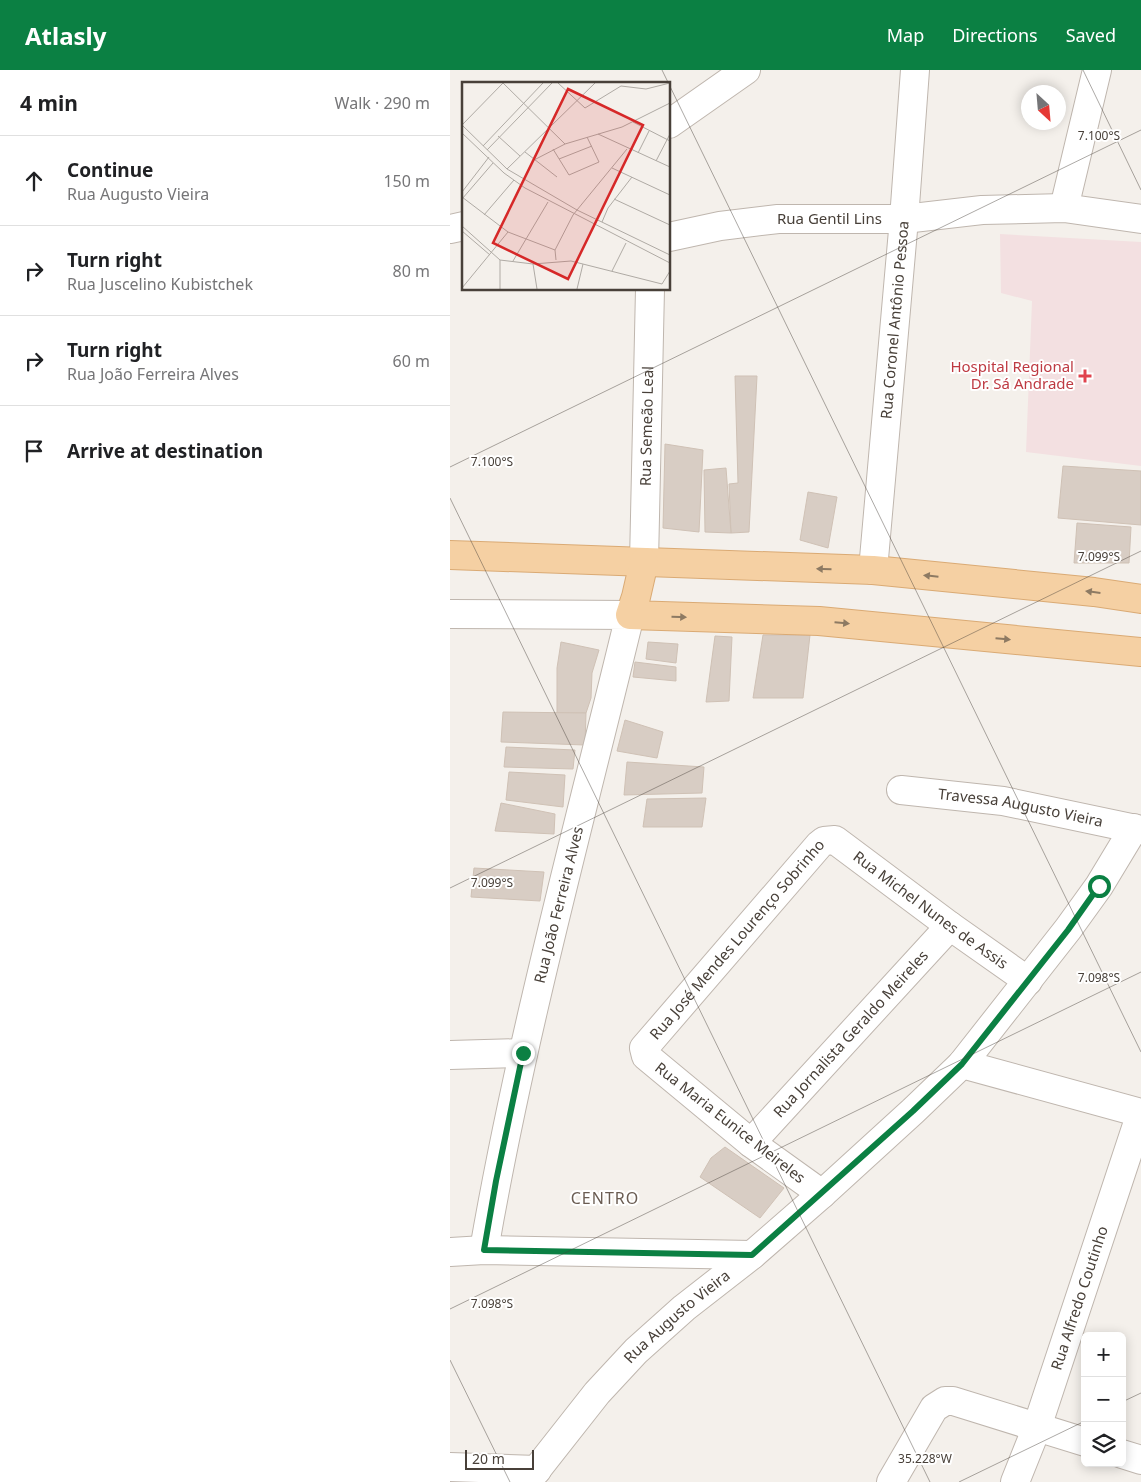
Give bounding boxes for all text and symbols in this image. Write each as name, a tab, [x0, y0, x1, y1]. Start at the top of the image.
text: Atlasly	[25, 19, 106, 52]
text: Map	[887, 23, 924, 47]
text: Directions	[952, 23, 1038, 47]
text: Saved	[1066, 23, 1116, 47]
inset map	[462, 82, 670, 290]
north arrow	[1021, 85, 1066, 130]
text: 4 min	[20, 89, 78, 117]
text: Walk · 290 m	[335, 92, 430, 114]
text: 7.100°S	[1078, 127, 1121, 144]
text: Continue	[67, 157, 153, 183]
icon: ahead	[20, 167, 48, 195]
text: 150 m	[383, 170, 430, 192]
text: Rua Augusto Vieira	[67, 183, 209, 205]
street label: Rua Gentil Lins	[777, 208, 882, 228]
street label: Rua Coronel Antônio Pessoa	[875, 220, 913, 420]
text: Turn right	[67, 247, 162, 273]
icon: right	[20, 257, 48, 285]
text: 80 m	[393, 260, 430, 282]
text: Rua Juscelino Kubistchek	[67, 273, 253, 295]
text: Turn right	[67, 337, 162, 363]
icon: right	[20, 347, 48, 375]
text: 60 m	[393, 350, 430, 372]
place label: Hospital Regional Dr. Sá Andrade	[950, 356, 1074, 393]
text: Rua João Ferreira Alves	[67, 363, 239, 385]
street label: Rua Semeão Leal	[635, 366, 657, 486]
marker: Hospital Regional Dr. Sá Andrade	[1078, 369, 1092, 383]
icon: arrive	[20, 437, 48, 465]
text: Arrive at destination	[67, 438, 263, 464]
text: 7.100°S	[471, 453, 514, 470]
text: 7.099°S	[1078, 548, 1121, 565]
one-way arrow	[816, 564, 832, 572]
one-way arrow	[923, 572, 939, 580]
one-way arrow	[1084, 588, 1100, 596]
one-way arrow	[671, 613, 687, 621]
one-way arrow	[834, 619, 850, 627]
one-way arrow	[996, 635, 1012, 643]
street label: Travessa Augusto Vieira	[937, 783, 1105, 831]
street label: Rua João Ferreira Alves	[529, 824, 587, 985]
street label: Rua José Mendes Lourenço Sobrinho	[645, 835, 828, 1043]
street label: Rua Michel Nunes de Assis	[849, 846, 1012, 973]
text: 7.099°S	[471, 874, 514, 891]
route start	[1088, 875, 1111, 898]
street label: Rua Jornalista Geraldo Meireles	[768, 945, 932, 1121]
text: 7.098°S	[1078, 969, 1121, 986]
route end	[512, 1042, 535, 1065]
street label: Rua Maria Eunice Meireles	[651, 1057, 810, 1187]
district label: CENTRO	[571, 1187, 639, 1209]
street label: Rua Alfredo Coutinho	[1046, 1223, 1112, 1373]
street label: Rua Augusto Vieira	[619, 1265, 734, 1367]
text: 7.098°S	[471, 1295, 514, 1312]
map controls	[1081, 1332, 1126, 1467]
button: +	[1081, 1332, 1126, 1377]
button: −	[1081, 1377, 1126, 1422]
button: layers	[1081, 1422, 1126, 1467]
scale bar	[465, 1447, 534, 1470]
text: 20 m	[472, 1449, 505, 1468]
text: 35.228°W	[898, 1450, 952, 1467]

